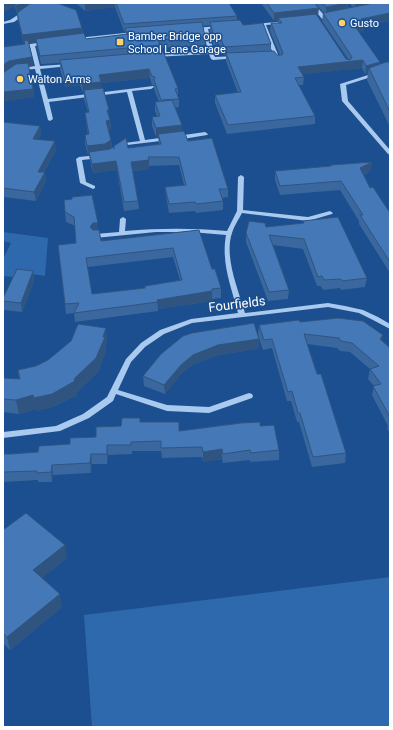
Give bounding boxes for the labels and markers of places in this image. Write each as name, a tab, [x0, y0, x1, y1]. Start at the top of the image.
place label: Gusto	[350, 17, 379, 30]
marker: Gusto	[337, 18, 347, 28]
place label: Bamber Bridge opp School Lane Garage	[128, 30, 226, 56]
marker: Bamber Bridge opp School Lane Garage	[115, 37, 125, 47]
place label: Walton Arms	[28, 73, 91, 86]
marker: Walton Arms	[15, 74, 25, 84]

